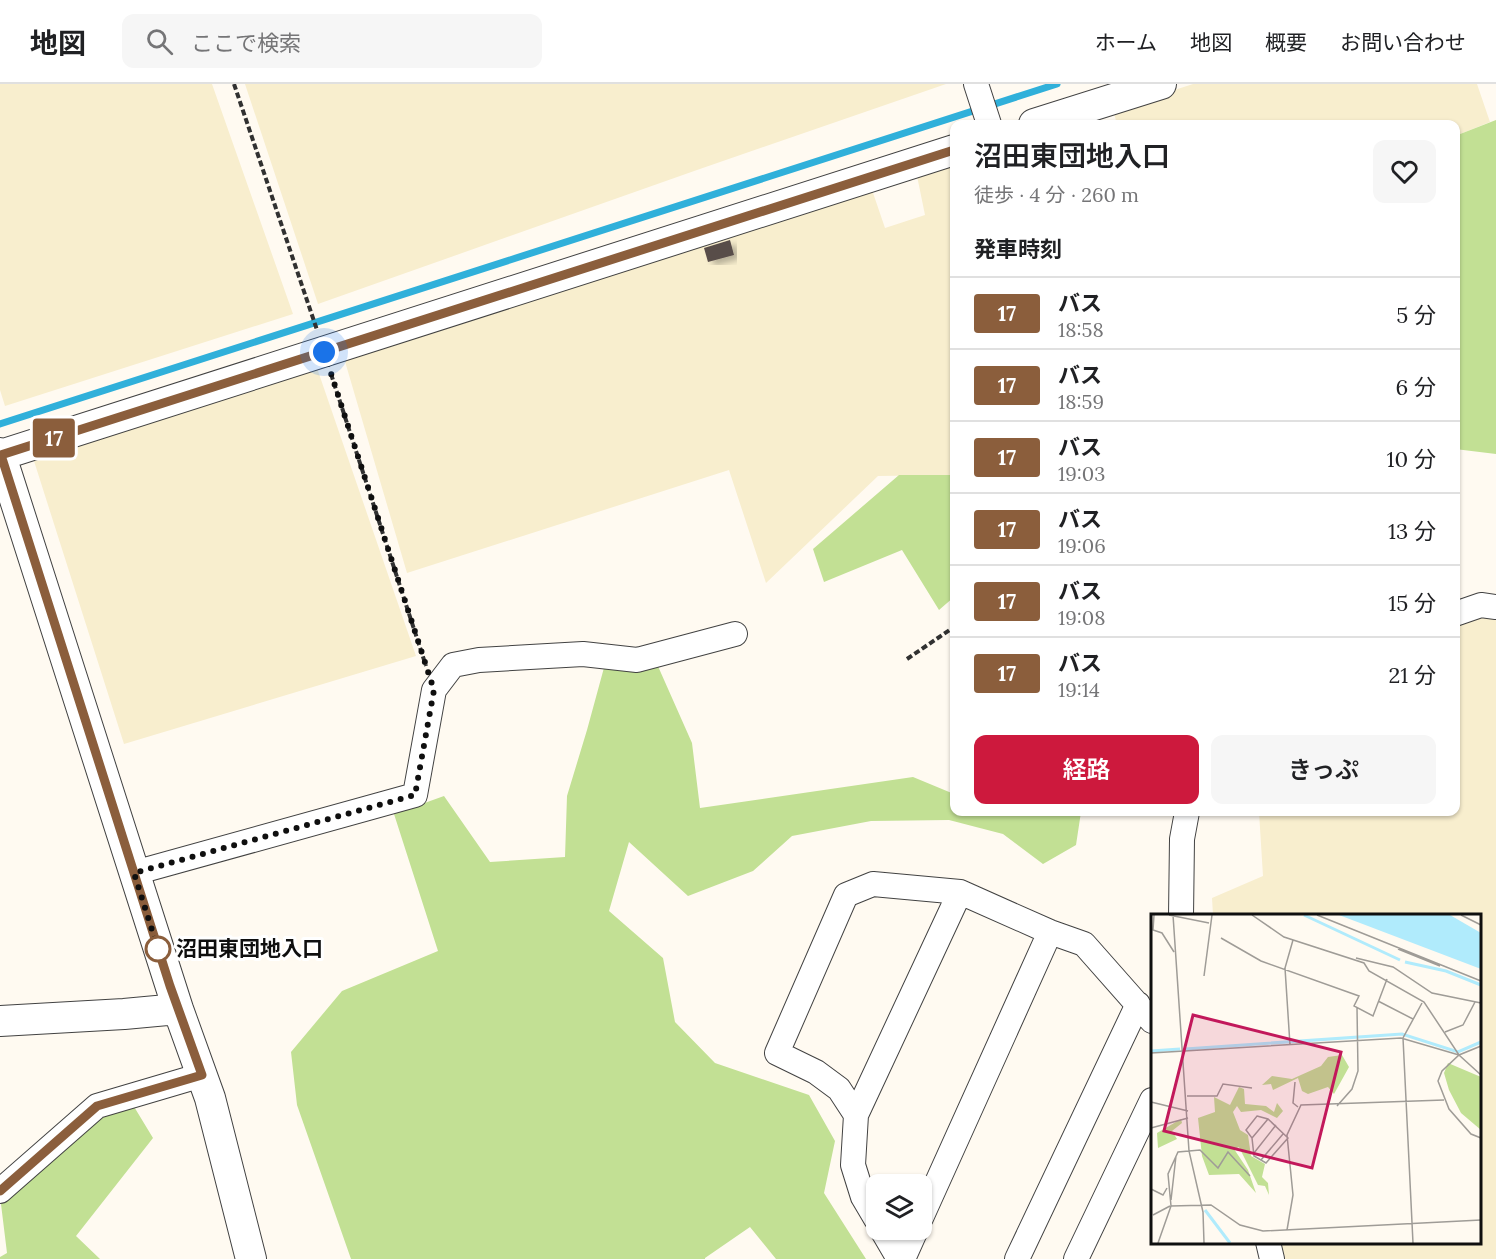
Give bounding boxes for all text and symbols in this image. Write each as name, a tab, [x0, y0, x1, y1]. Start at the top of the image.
search box	[122, 14, 542, 68]
text: 地図	[30, 25, 86, 61]
icon: search	[143, 25, 176, 58]
text: ここで検索	[191, 29, 301, 57]
text: ホーム	[1095, 29, 1157, 56]
text: 地図	[1190, 29, 1232, 56]
text: 概要	[1265, 29, 1307, 56]
text: お問い合わせ	[1340, 29, 1466, 56]
text: 沼田東団地入口	[974, 138, 1170, 174]
button: heart	[1373, 140, 1436, 203]
text: 徒歩 · 4 分 · 260 m	[974, 182, 1139, 207]
text: 発車時刻	[974, 235, 1062, 263]
text: バス	[1058, 289, 1102, 317]
text: 17	[998, 300, 1016, 327]
text: 5 分	[1396, 301, 1436, 329]
text: 18:58	[1058, 317, 1104, 342]
your location	[309, 337, 339, 367]
text: バス	[1058, 361, 1102, 389]
text: 17	[998, 372, 1016, 399]
text: 6 分	[1395, 373, 1436, 401]
text: 18:59	[1058, 389, 1104, 414]
line badge: 17	[27, 418, 81, 458]
text: 17	[45, 425, 63, 452]
text: バス	[1058, 433, 1102, 461]
text: 17	[998, 444, 1016, 471]
text: 10 分	[1387, 445, 1436, 473]
text: 19:03	[1058, 461, 1105, 486]
text: バス	[1058, 505, 1102, 533]
text: 17	[998, 516, 1016, 543]
text: 13 分	[1388, 517, 1436, 545]
text: 19:06	[1058, 533, 1106, 558]
text: バス	[1058, 577, 1102, 605]
text: 17	[998, 588, 1016, 615]
text: 15 分	[1388, 589, 1436, 617]
text: 19:08	[1058, 605, 1106, 630]
text: バス	[1058, 649, 1102, 677]
text: 17	[998, 660, 1016, 687]
text: 21 分	[1388, 661, 1436, 689]
text: 19:14	[1058, 677, 1100, 702]
button: 経路	[974, 735, 1199, 804]
button: きっぷ	[1211, 735, 1436, 804]
inset map	[1151, 914, 1481, 1244]
place label: 沼田東団地入口	[176, 935, 323, 962]
marker: 沼田東団地入口	[145, 936, 171, 962]
map controls	[866, 1174, 932, 1240]
button: layers	[866, 1174, 932, 1240]

